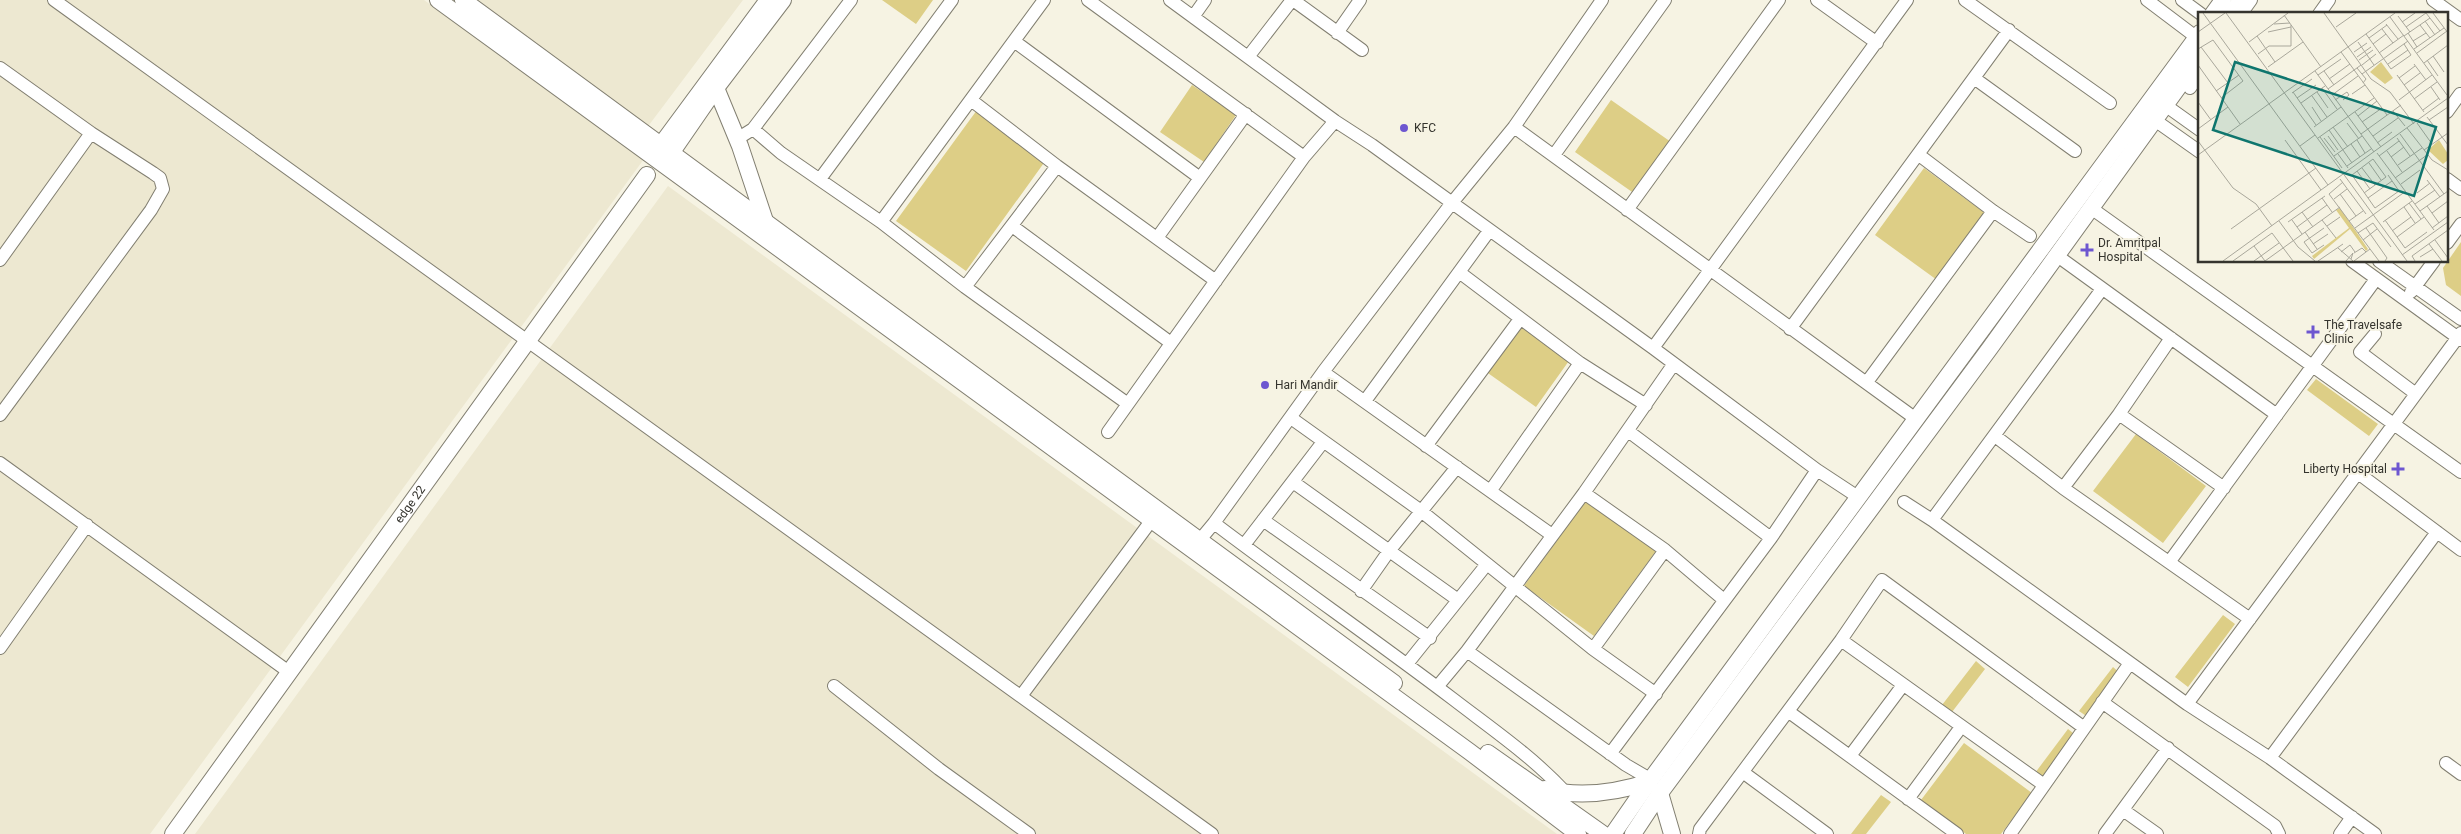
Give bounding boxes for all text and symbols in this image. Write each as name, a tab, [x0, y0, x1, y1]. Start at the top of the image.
inset map	[2198, 12, 2448, 262]
place label: KFC	[1414, 121, 1436, 135]
marker: KFC	[1398, 122, 1410, 134]
place label: Dr. Amritpal Hospital	[2098, 236, 2161, 264]
marker: Dr. Amritpal Hospital	[2080, 243, 2094, 257]
place label: The Travelsafe Clinic	[2324, 318, 2402, 346]
marker: The Travelsafe Clinic	[2306, 325, 2320, 339]
place label: Hari Mandir	[1275, 378, 1337, 392]
marker: Hari Mandir	[1259, 379, 1271, 391]
place label: Liberty Hospital	[2303, 462, 2387, 476]
marker: Liberty Hospital	[2391, 462, 2405, 476]
street label: edge 22	[392, 483, 428, 526]

